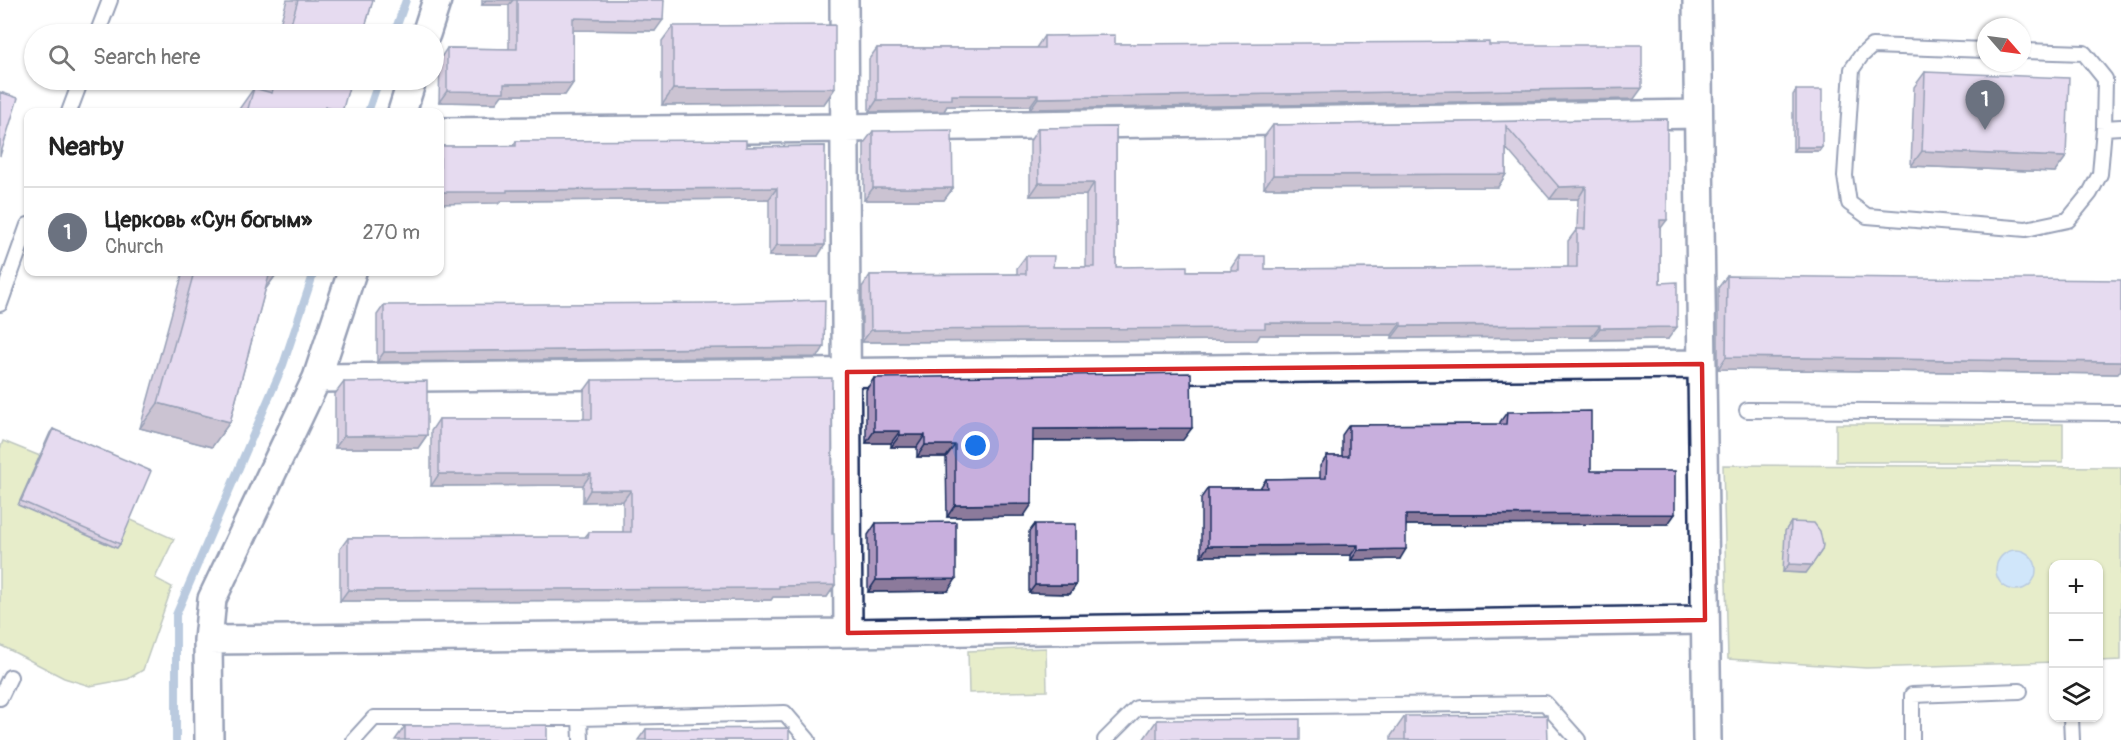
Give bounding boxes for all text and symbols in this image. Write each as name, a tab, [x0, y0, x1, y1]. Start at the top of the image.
north arrow	[1977, 18, 2031, 72]
search box	[24, 24, 444, 90]
icon: search	[45, 41, 78, 74]
text: Search here	[93, 43, 200, 71]
pin: 1	[1966, 80, 2004, 130]
text: Nearby	[48, 131, 124, 163]
text: Церковь «Сун богым»	[105, 206, 312, 234]
text: 1	[64, 220, 71, 245]
text: 270 m	[362, 220, 420, 245]
text: Church	[105, 234, 163, 259]
your location	[961, 431, 990, 460]
map controls	[2049, 560, 2103, 722]
button: +	[2049, 560, 2103, 614]
button: −	[2049, 614, 2103, 668]
button: layers	[2049, 668, 2103, 722]

